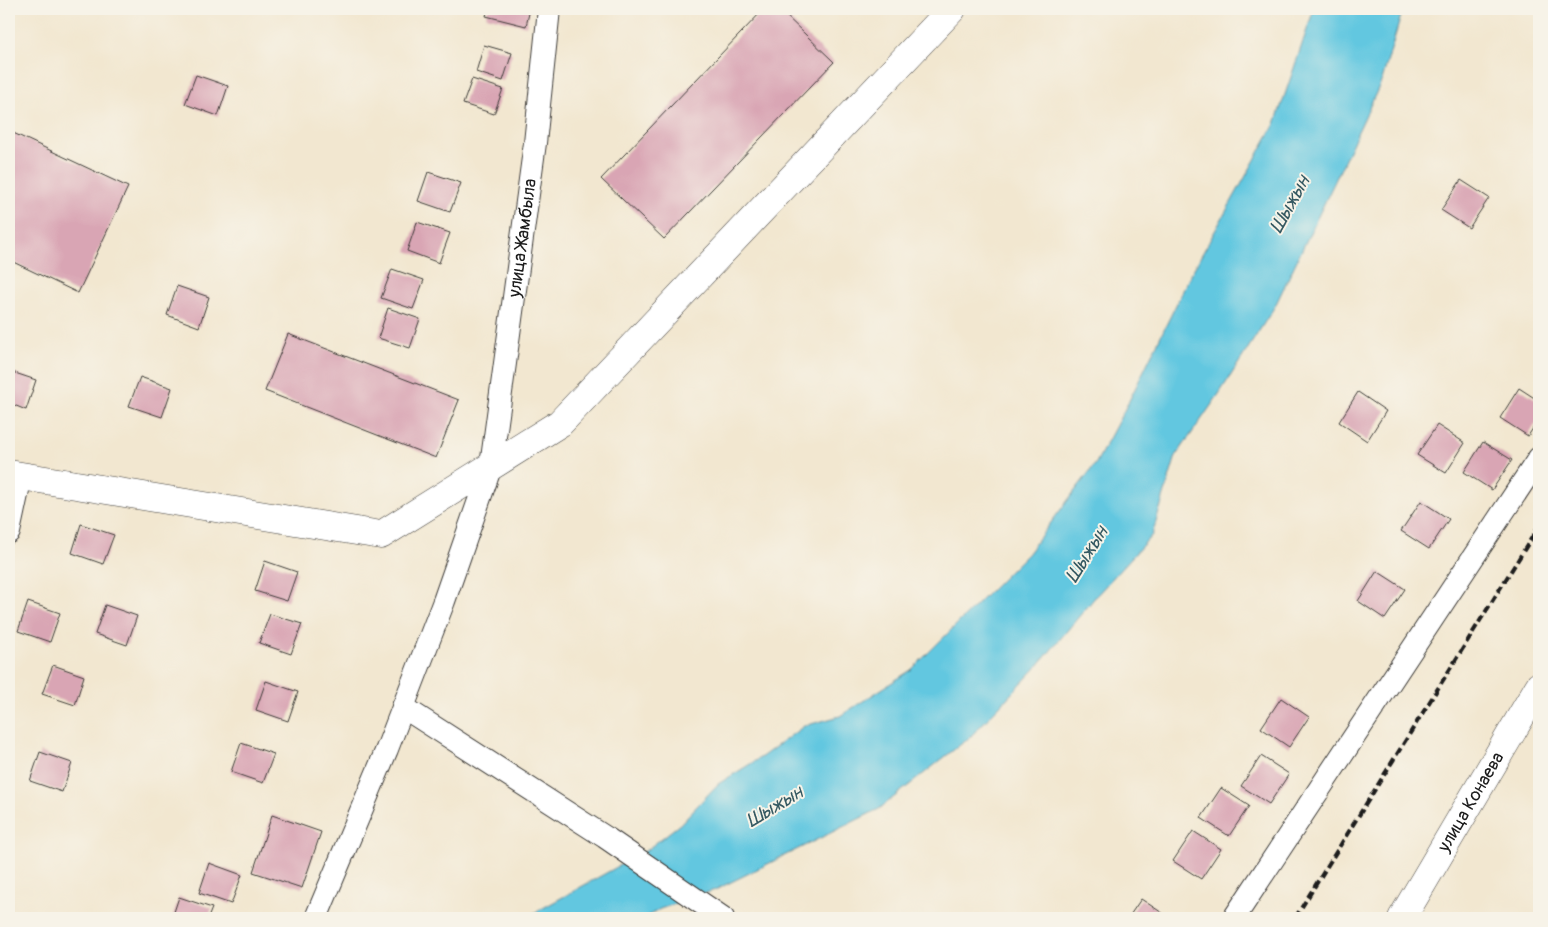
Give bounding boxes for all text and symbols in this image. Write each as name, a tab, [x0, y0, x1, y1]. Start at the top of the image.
water label: Шыжын	[1264, 170, 1317, 237]
street label: улица Жамбыла	[503, 177, 542, 300]
water label: Шыжын	[1060, 520, 1115, 587]
street label: улица Конаева	[1432, 748, 1510, 857]
water label: Шыжын	[742, 779, 809, 833]

